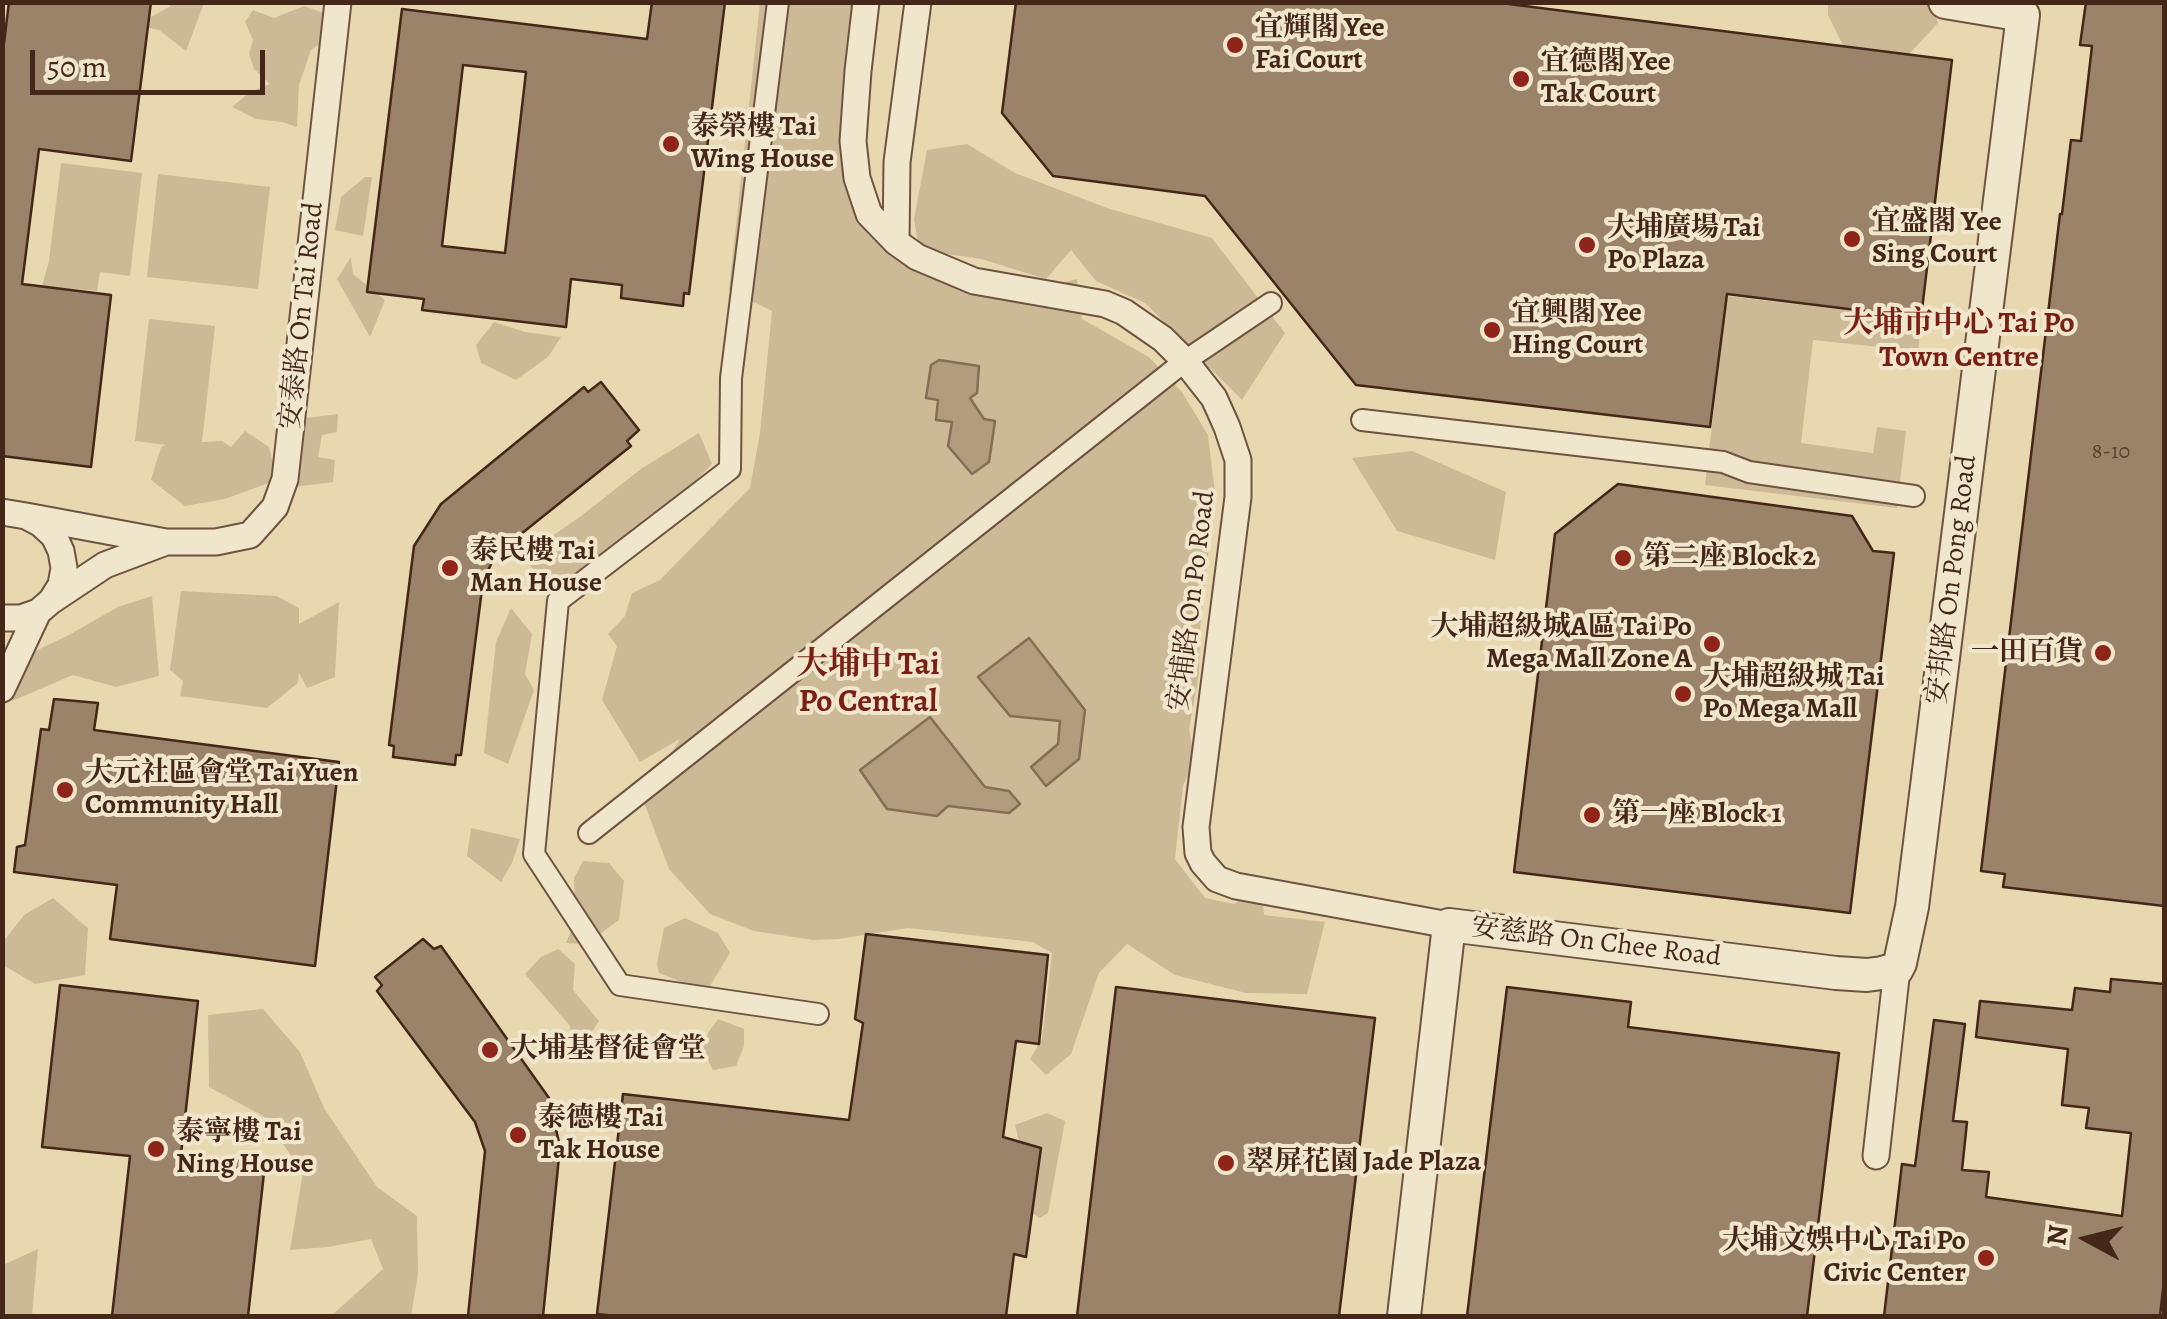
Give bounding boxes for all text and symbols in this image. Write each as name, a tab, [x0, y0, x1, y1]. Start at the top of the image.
place label: 宜輝閣 Yee Fai Court	[1255, 12, 1385, 78]
scale bar	[35, 30, 270, 92]
marker: 宜輝閣 Yee Fai Court	[1224, 34, 1246, 56]
place label: 宜德閣 Yee Tak Court	[1541, 46, 1671, 112]
text: 50 m	[47, 47, 107, 87]
marker: 宜德閣 Yee Tak Court	[1510, 68, 1532, 90]
place label: 泰榮樓 Tai Wing House	[691, 111, 834, 177]
marker: 泰榮樓 Tai Wing House	[660, 133, 682, 155]
street label: 安泰路 On Tai Road	[274, 201, 332, 431]
place label: 宜盛閣 Yee Sing Court	[1872, 206, 2002, 272]
place label: 大埔廣場 Tai Po Plaza	[1607, 212, 1760, 278]
marker: 宜盛閣 Yee Sing Court	[1841, 228, 1863, 250]
marker: 大埔廣場 Tai Po Plaza	[1576, 234, 1598, 256]
place label: 宜興閣 Yee Hing Court	[1512, 297, 1643, 363]
district label: 大埔市中心 Tai Po Town Centre	[1843, 307, 2075, 378]
marker: 宜興閣 Yee Hing Court	[1481, 319, 1503, 341]
house number: 8-10	[2092, 440, 2130, 466]
street label: 安邦路 On Pong Road	[1921, 453, 1985, 707]
street label: 安埔路 On Po Road	[1163, 489, 1223, 713]
place label: 泰民樓 Tai Man House	[470, 535, 602, 601]
place label: 第二座 Block 2	[1643, 541, 1816, 575]
marker: 第二座 Block 2	[1612, 547, 1634, 569]
marker: 泰民樓 Tai Man House	[439, 557, 461, 579]
place label: 大埔超級城A區 Tai Po Mega Mall Zone A	[1431, 611, 1692, 677]
marker: 大埔超級城A區 Tai Po Mega Mall Zone A	[1701, 633, 1723, 655]
place label: 一田百貨	[1971, 636, 2083, 670]
marker: 一田百貨	[2092, 642, 2114, 664]
district label: 大埔中 Tai Po Central	[796, 647, 940, 722]
place label: 大埔超級城 Tai Po Mega Mall	[1703, 661, 1884, 727]
marker: 大埔超級城 Tai Po Mega Mall	[1672, 683, 1694, 705]
place label: 大元社區會堂 Tai Yuen Community Hall	[85, 757, 359, 823]
marker: 大元社區會堂 Tai Yuen Community Hall	[54, 779, 76, 801]
place label: 第一座 Block 1	[1612, 798, 1782, 832]
marker: 第一座 Block 1	[1581, 804, 1603, 826]
street label: 安慈路 On Chee Road	[1469, 911, 1723, 975]
place label: 大埔基督徒會堂	[510, 1033, 706, 1067]
marker: 大埔基督徒會堂	[479, 1039, 501, 1061]
place label: 泰德樓 Tai Tak House	[538, 1102, 663, 1168]
place label: 泰寧樓 Tai Ning House	[176, 1116, 314, 1182]
marker: 泰德樓 Tai Tak House	[507, 1124, 529, 1146]
marker: 泰寧樓 Tai Ning House	[145, 1138, 167, 1160]
place label: 翠屏花園 Jade Plaza	[1246, 1146, 1481, 1180]
marker: 翠屏花園 Jade Plaza	[1215, 1152, 1237, 1174]
north arrow	[2037, 1189, 2137, 1289]
text: N	[2037, 1223, 2077, 1248]
place label: 大埔文娛中心 Tai Po Civic Center	[1722, 1225, 1966, 1291]
marker: 大埔文娛中心 Tai Po Civic Center	[1975, 1247, 1997, 1269]

